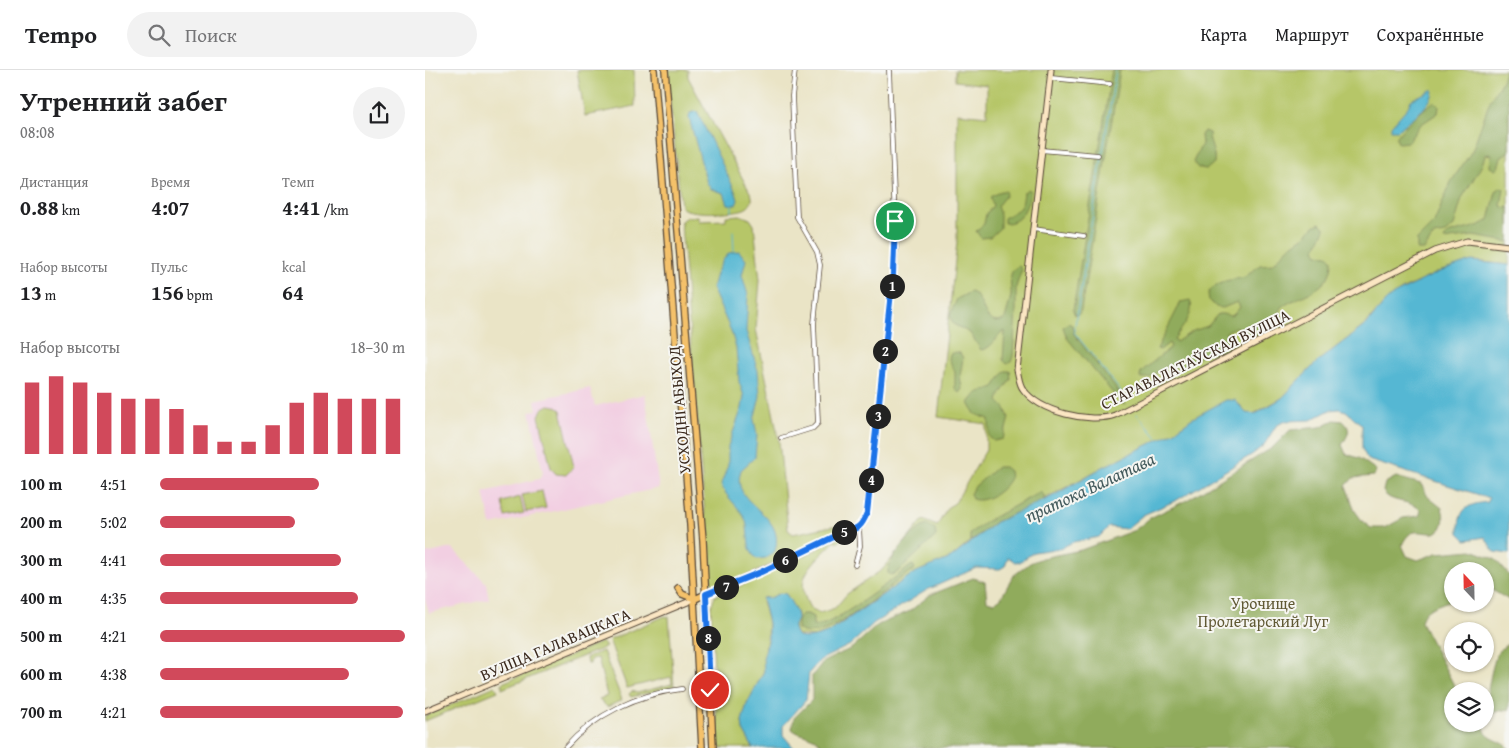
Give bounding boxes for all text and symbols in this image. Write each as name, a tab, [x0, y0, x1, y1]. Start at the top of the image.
search box	[127, 12, 477, 57]
text: Tempo	[25, 17, 97, 52]
icon: search	[145, 21, 173, 49]
text: Поиск	[185, 21, 237, 49]
text: Карта	[1201, 21, 1247, 48]
text: Маршрут	[1275, 21, 1349, 48]
text: Сохранённые	[1377, 21, 1484, 48]
text: Утренний забег	[20, 80, 227, 121]
button: share	[353, 87, 405, 139]
text: 08:08	[20, 120, 55, 144]
text: Дистанция	[20, 172, 88, 192]
text: Время	[151, 172, 190, 192]
text: Темп	[282, 172, 314, 192]
text: 0.88	[20, 192, 59, 223]
text: 4:07	[151, 192, 190, 223]
text: 4:41	[282, 192, 321, 223]
text: km	[59, 200, 80, 220]
text: /km	[321, 200, 349, 220]
pin	[874, 200, 916, 242]
icon: arrive	[881, 207, 909, 235]
text: Набор высоты	[20, 257, 107, 277]
text: Пульс	[151, 257, 188, 277]
text: kcal	[282, 257, 306, 277]
pin: 1	[879, 274, 905, 298]
text: 1	[889, 276, 896, 296]
text: 13	[20, 277, 42, 308]
text: 156	[151, 277, 184, 308]
text: 64	[282, 277, 304, 308]
text: m	[42, 285, 56, 305]
text: bpm	[184, 285, 213, 305]
street label: СТАРАВАЛАТАЎСКАЯ ВУЛІЦА	[1096, 303, 1294, 415]
text: Набор высоты	[20, 335, 120, 359]
text: 18–30 m	[350, 335, 405, 359]
pin: 2	[873, 338, 897, 364]
text: 2	[882, 341, 889, 361]
street label: УСХОДНІ АБЫХОД	[661, 345, 697, 475]
pin: 3	[865, 404, 891, 428]
text: 3	[875, 406, 882, 426]
water label: пратока Валатава	[1021, 445, 1160, 529]
pin: 4	[859, 468, 883, 492]
text: 4	[868, 470, 875, 490]
text: 100 m	[20, 472, 62, 496]
text: 4:51	[100, 472, 127, 496]
text: 200 m	[20, 510, 62, 534]
text: 5:02	[100, 510, 127, 534]
pin: 5	[831, 520, 857, 544]
text: 5	[841, 522, 848, 542]
text: 300 m	[20, 548, 62, 572]
text: 4:41	[100, 548, 127, 572]
pin: 6	[773, 548, 797, 572]
text: 6	[782, 550, 789, 570]
north arrow	[1444, 562, 1494, 612]
map controls	[1444, 562, 1494, 732]
pin: 7	[713, 574, 739, 600]
text: 7	[723, 577, 730, 597]
text: 400 m	[20, 586, 62, 610]
text: 4:35	[100, 586, 127, 610]
park label: Урочище Пролетарский Луг	[1198, 591, 1328, 633]
street label: ВУЛІЦА ГАЛАВАЦКАГА	[476, 601, 634, 686]
button: locate	[1444, 622, 1494, 672]
text: 500 m	[20, 624, 62, 648]
text: 4:21	[100, 624, 127, 648]
pin: 8	[695, 626, 721, 650]
text: 8	[705, 628, 712, 648]
text: 600 m	[20, 662, 62, 686]
text: 4:38	[100, 662, 127, 686]
pin	[689, 669, 731, 711]
icon: check	[696, 676, 724, 704]
button: layers	[1444, 682, 1494, 732]
text: 700 m	[20, 700, 62, 724]
text: 4:21	[100, 700, 127, 724]

